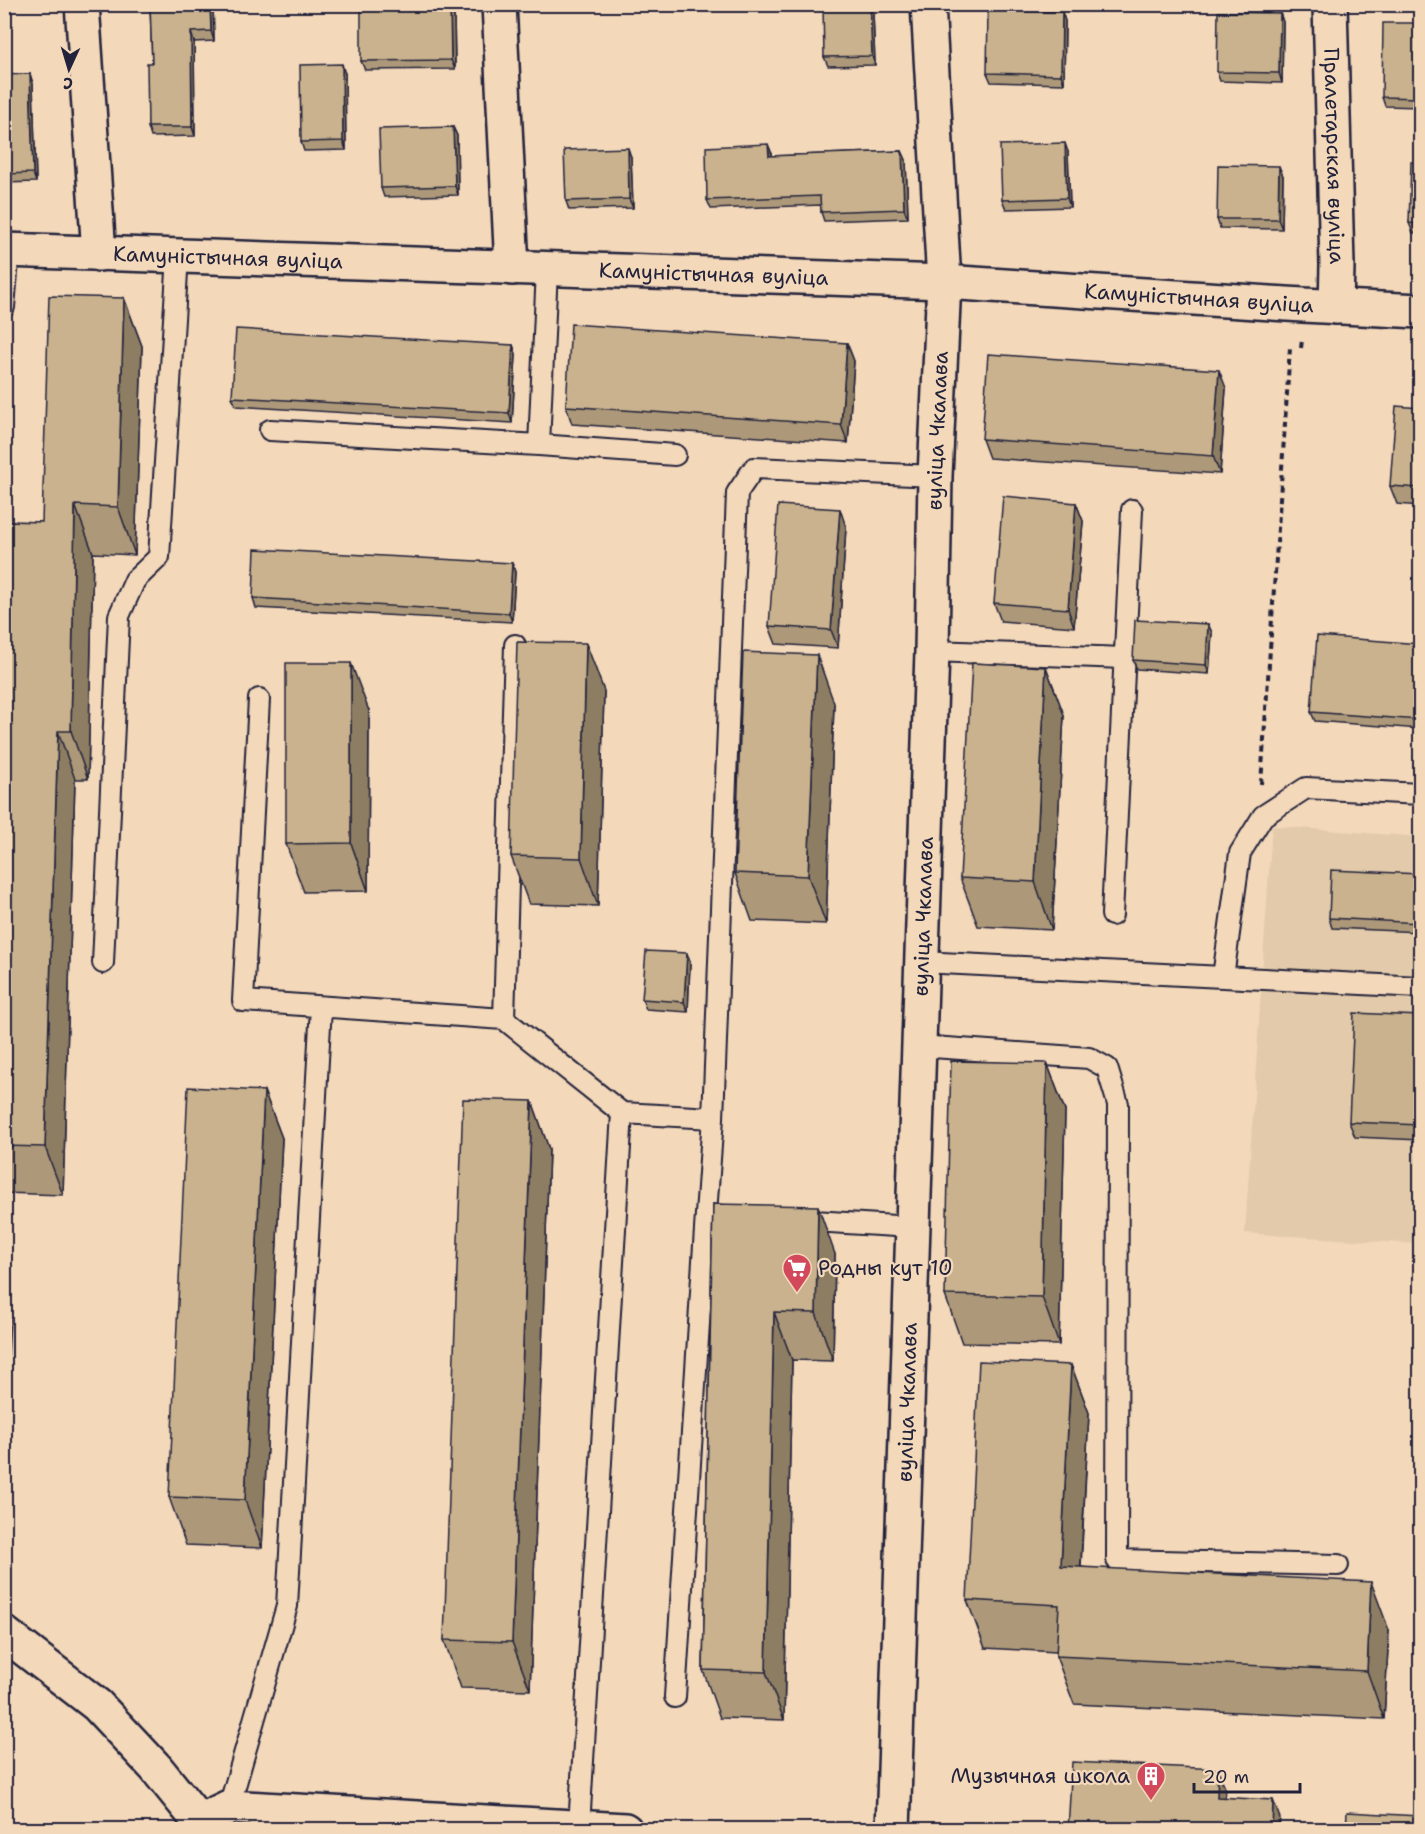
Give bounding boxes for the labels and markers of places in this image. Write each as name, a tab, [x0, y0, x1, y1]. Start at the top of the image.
supermarket icon: Родны кут 10	[781, 1252, 813, 1294]
place label: Родны кут 10	[818, 1254, 953, 1282]
building icon: Музычная школа	[1135, 1760, 1167, 1802]
place label: Музычная школа	[950, 1762, 1130, 1790]

